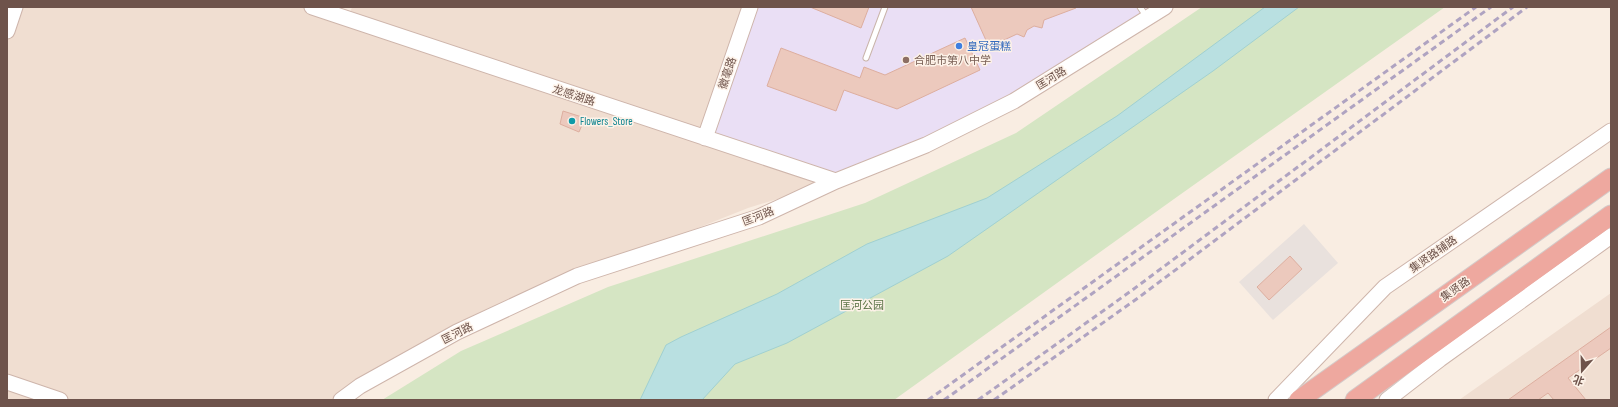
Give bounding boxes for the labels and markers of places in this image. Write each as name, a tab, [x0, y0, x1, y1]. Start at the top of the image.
place label: 皇冠蛋糕	[967, 40, 1011, 53]
marker: 皇冠蛋糕	[954, 41, 964, 51]
place label: 合肥市第八中学	[914, 54, 991, 67]
marker: 合肥市第八中学	[901, 55, 911, 65]
place label: Flowers_Store	[580, 115, 633, 128]
marker: Flowers_Store	[567, 116, 577, 126]

